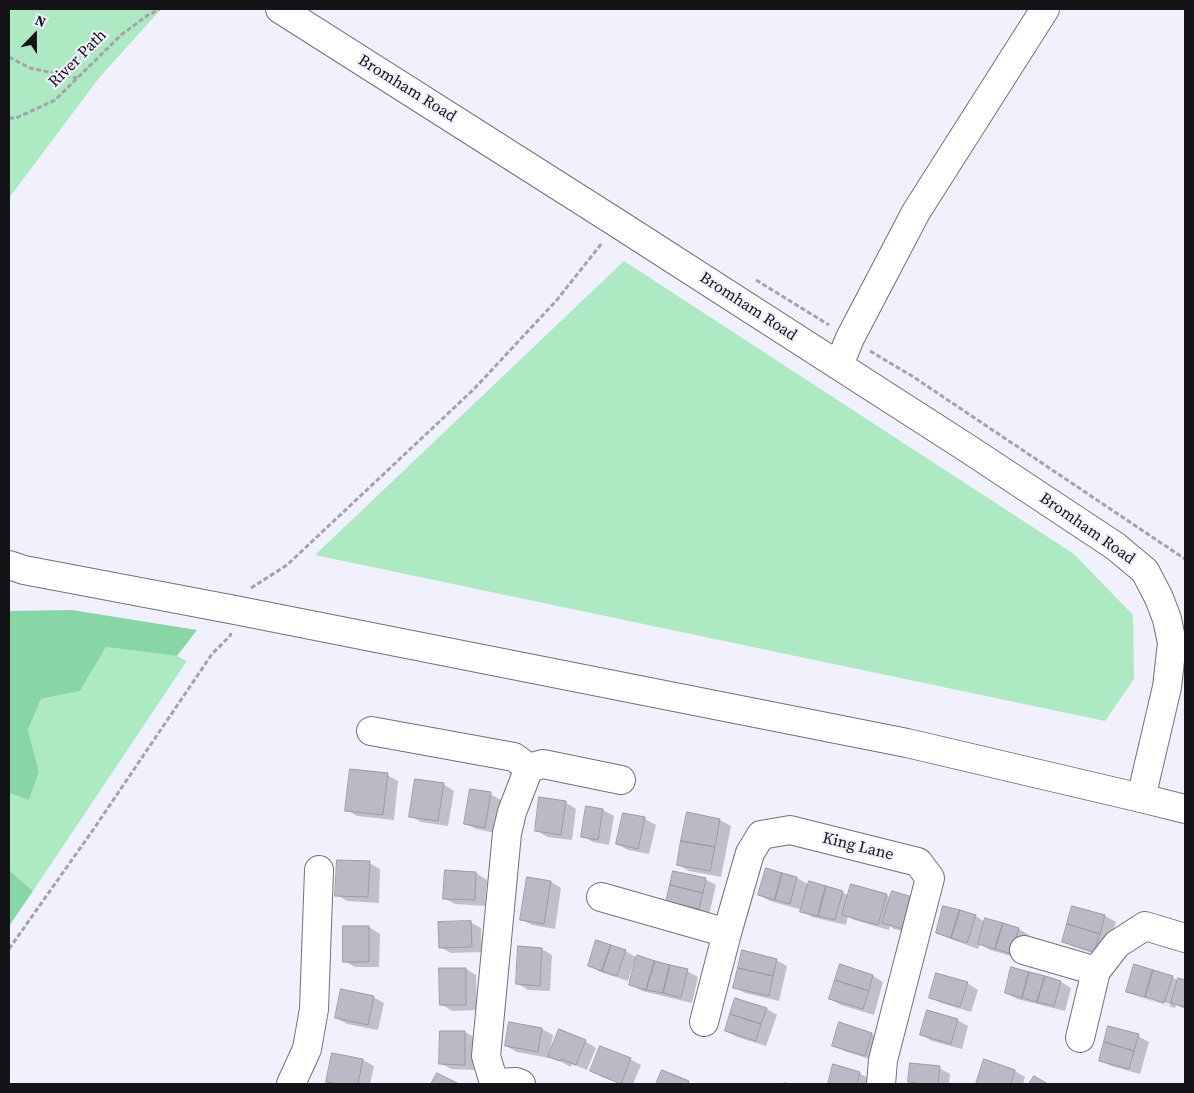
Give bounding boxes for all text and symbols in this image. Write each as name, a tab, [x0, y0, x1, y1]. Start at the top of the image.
north arrow	[10, 10, 60, 60]
text: N	[32, 10, 49, 32]
street label: River Path	[45, 26, 111, 92]
street label: Bromham Road	[354, 51, 460, 127]
street label: Bromham Road	[696, 268, 800, 346]
street label: Bromham Road	[1036, 489, 1138, 569]
street label: King Lane	[820, 829, 896, 865]

